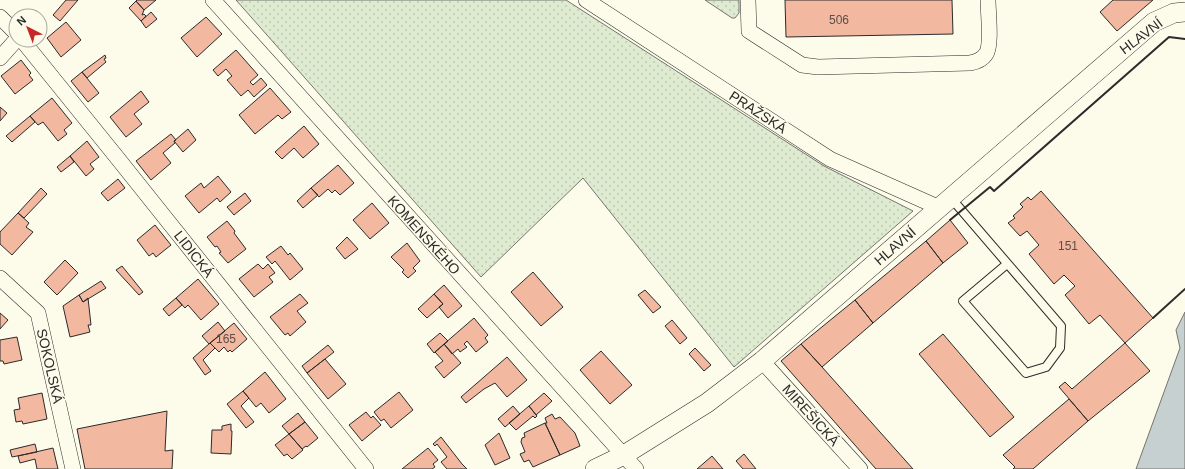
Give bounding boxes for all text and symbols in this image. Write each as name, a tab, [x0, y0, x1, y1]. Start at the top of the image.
north arrow	[8, 8, 48, 48]
text: N	[14, 13, 28, 28]
house number: 506	[829, 13, 849, 27]
street label: HLAVNÍ	[1116, 15, 1166, 57]
street label: PRAŽSKÁ	[726, 87, 790, 137]
street label: KOMENSKÉHO	[384, 192, 464, 278]
street label: HLAVNÍ	[871, 224, 919, 268]
street label: LIDICKÁ	[171, 228, 217, 281]
house number: 151	[1058, 239, 1078, 253]
street label: SOKOLSKÁ	[34, 327, 67, 406]
house number: 165	[216, 332, 236, 346]
street label: MIREŠICKÁ	[779, 381, 843, 449]

